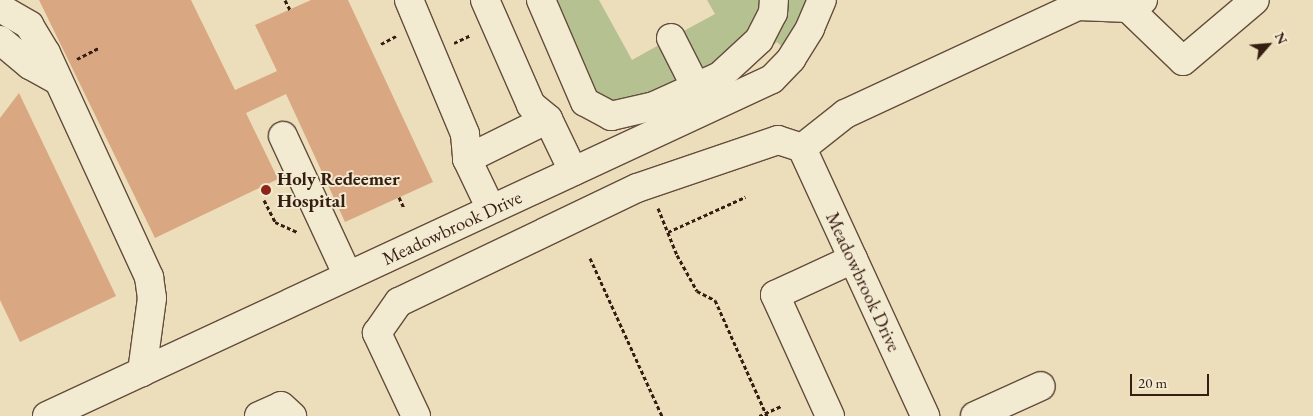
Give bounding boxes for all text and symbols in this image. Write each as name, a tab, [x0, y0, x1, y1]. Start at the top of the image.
north arrow	[1243, 20, 1293, 70]
text: N	[1271, 29, 1292, 47]
place label: Holy Redeemer Hospital	[277, 168, 400, 212]
marker: Holy Redeemer Hospital	[259, 183, 273, 197]
street label: Meadowbrook Drive	[379, 186, 525, 270]
street label: Meadowbrook Drive	[821, 209, 905, 355]
scale bar	[1133, 364, 1212, 396]
text: 20 m	[1138, 373, 1167, 392]

